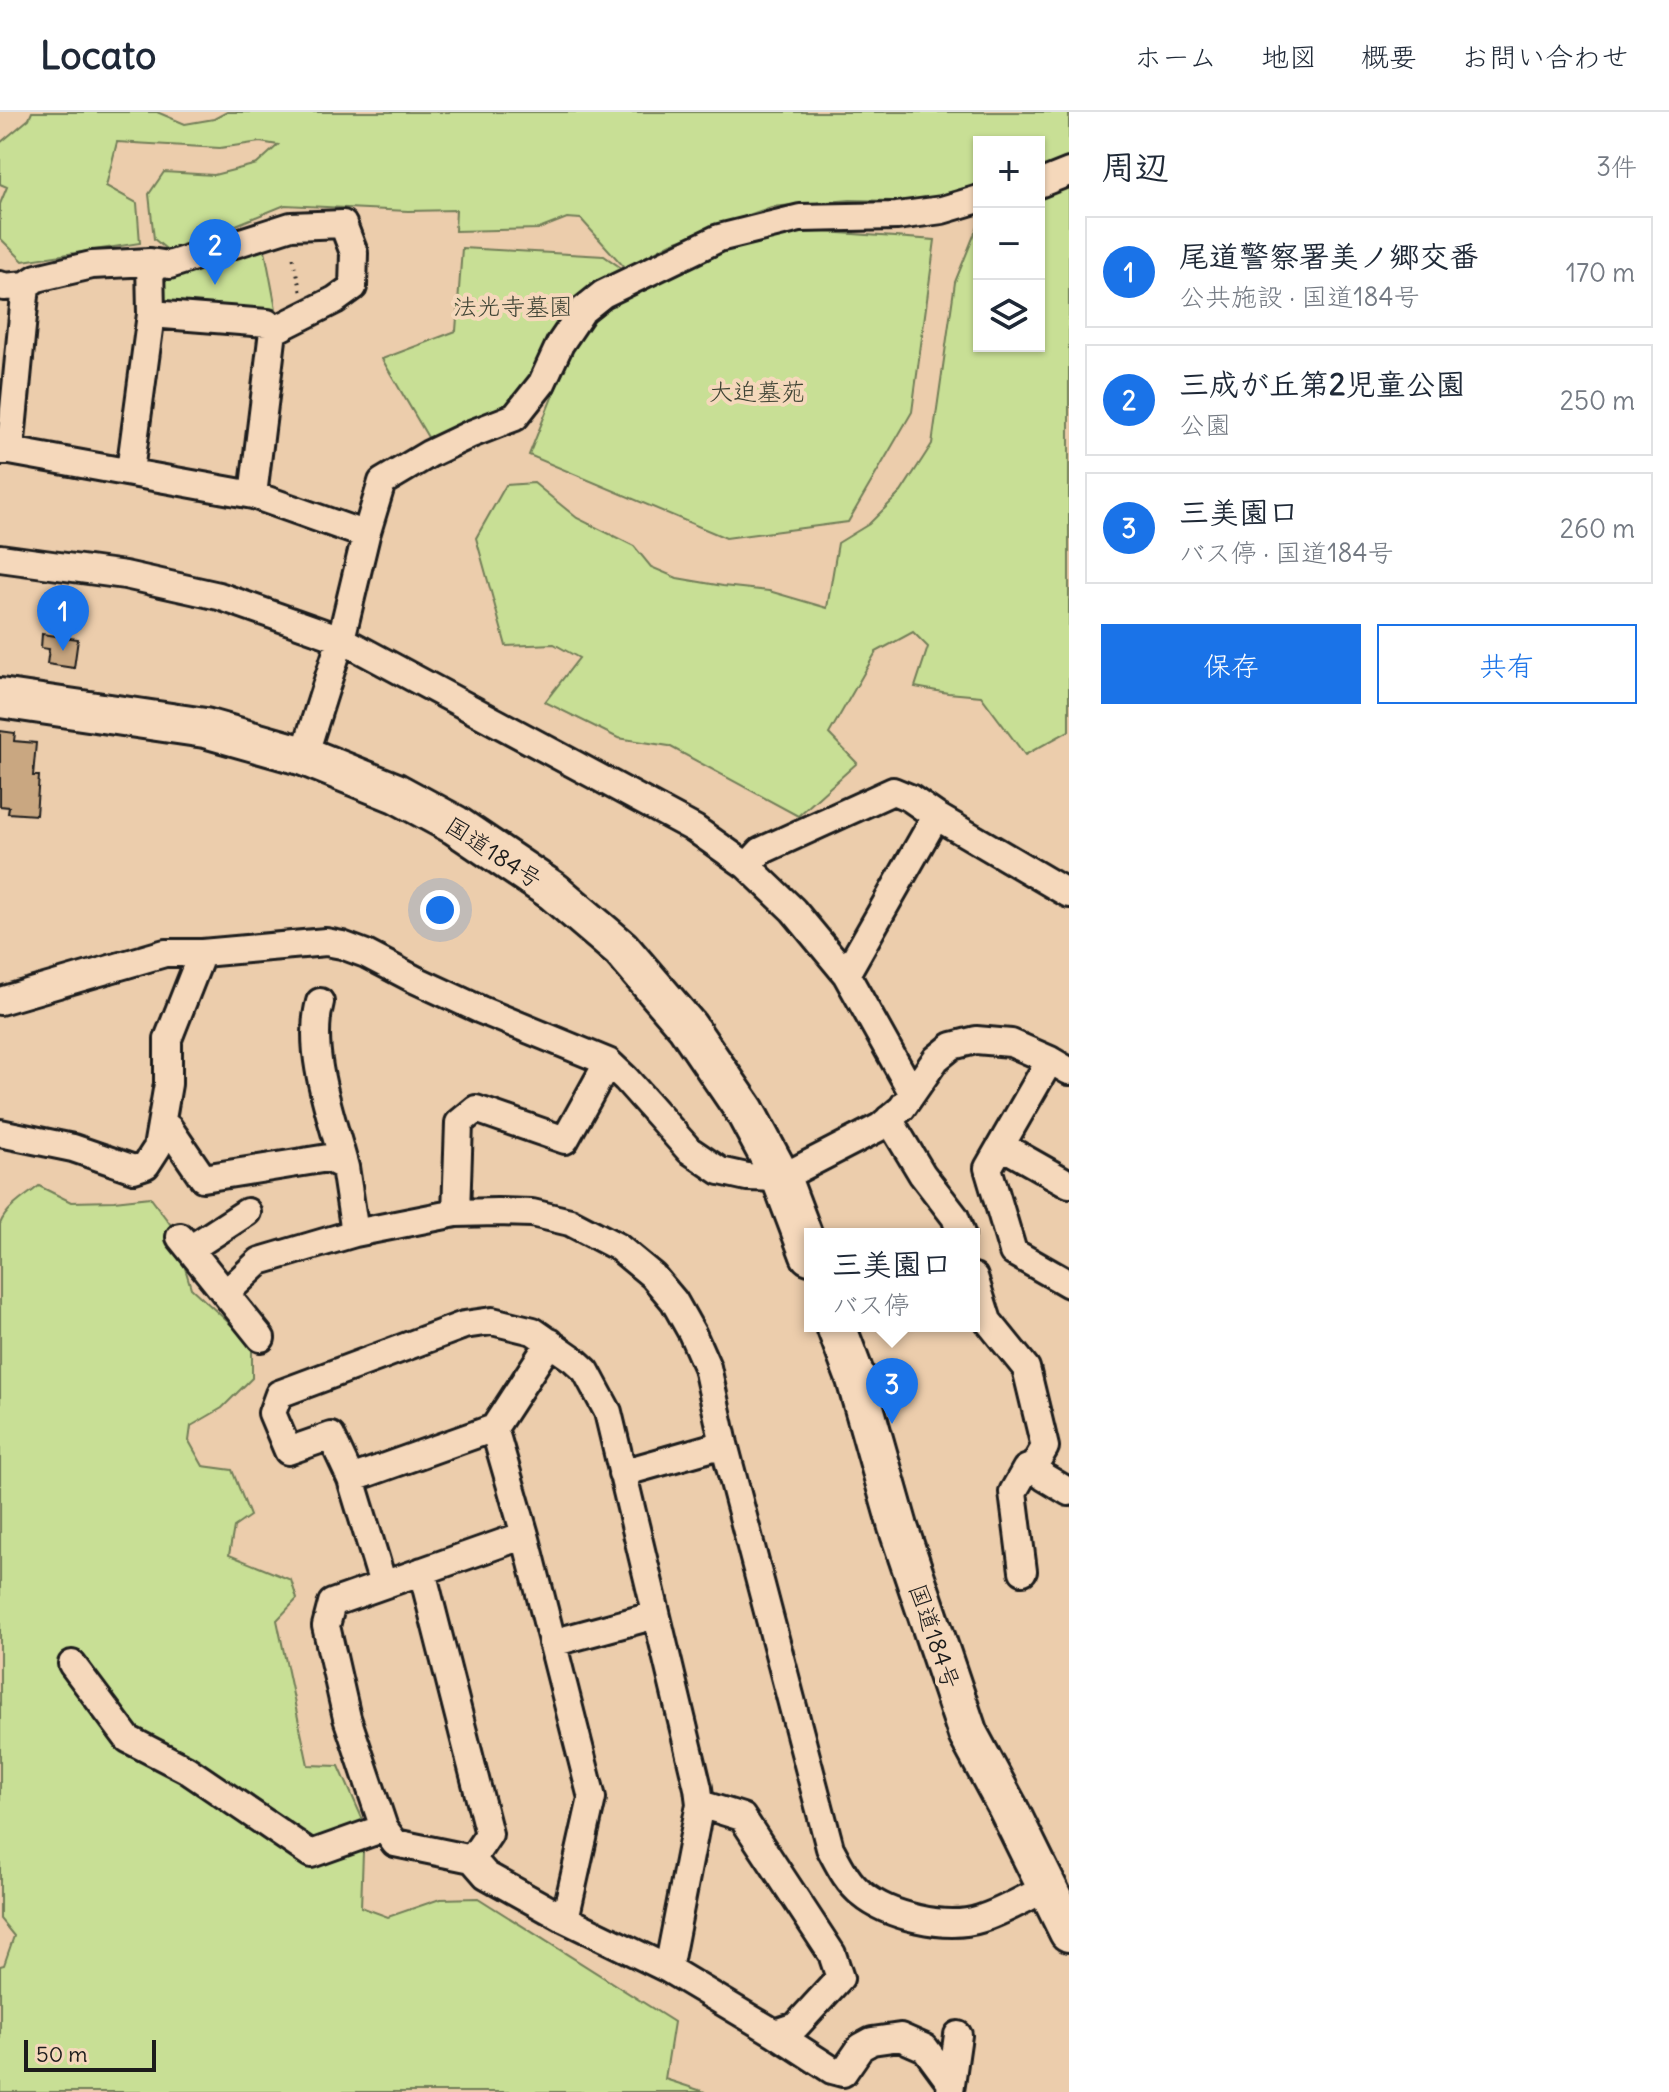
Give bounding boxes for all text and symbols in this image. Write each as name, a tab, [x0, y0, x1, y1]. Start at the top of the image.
text: Locato	[40, 32, 156, 79]
text: ホーム	[1134, 39, 1217, 75]
text: 地図	[1261, 39, 1317, 75]
text: 概要	[1361, 39, 1417, 75]
text: お問い合わせ	[1461, 39, 1629, 75]
map controls	[973, 136, 1045, 352]
button: +	[973, 136, 1045, 208]
text: 周辺	[1101, 145, 1169, 188]
text: 3件	[1596, 150, 1637, 183]
button: −	[973, 208, 1045, 280]
pin: 2	[189, 219, 241, 285]
text: 尾道警察署美ノ郷交番	[1179, 237, 1479, 275]
text: 1	[1124, 256, 1134, 289]
text: 170 m	[1566, 256, 1635, 289]
button: layers	[973, 280, 1045, 352]
text: 公共施設 · 国道184号	[1179, 280, 1419, 313]
park label: 法光寺墓園	[453, 291, 573, 321]
text: 三成が丘第2児童公園	[1179, 365, 1465, 403]
park label: 大迫墓苑	[709, 376, 805, 406]
text: 2	[1122, 384, 1136, 417]
text: 250 m	[1560, 384, 1635, 417]
text: 公園	[1179, 408, 1231, 441]
text: 三美園口	[1179, 493, 1299, 531]
text: 3	[1122, 512, 1136, 545]
text: 260 m	[1560, 512, 1635, 545]
text: バス停 · 国道184号	[1179, 536, 1393, 569]
pin: 1	[37, 585, 89, 651]
button: 保存	[1101, 624, 1361, 704]
button: 共有	[1377, 624, 1637, 704]
street label: 国道184号	[440, 810, 548, 894]
your location	[420, 890, 460, 930]
popup	[804, 1228, 980, 1332]
text: 三美園口	[832, 1245, 952, 1283]
text: バス停	[832, 1288, 910, 1321]
pin: 3	[866, 1358, 918, 1424]
street label: 国道184号	[903, 1579, 967, 1693]
scale bar	[24, 2036, 156, 2072]
text: 50 m	[36, 2040, 88, 2068]

